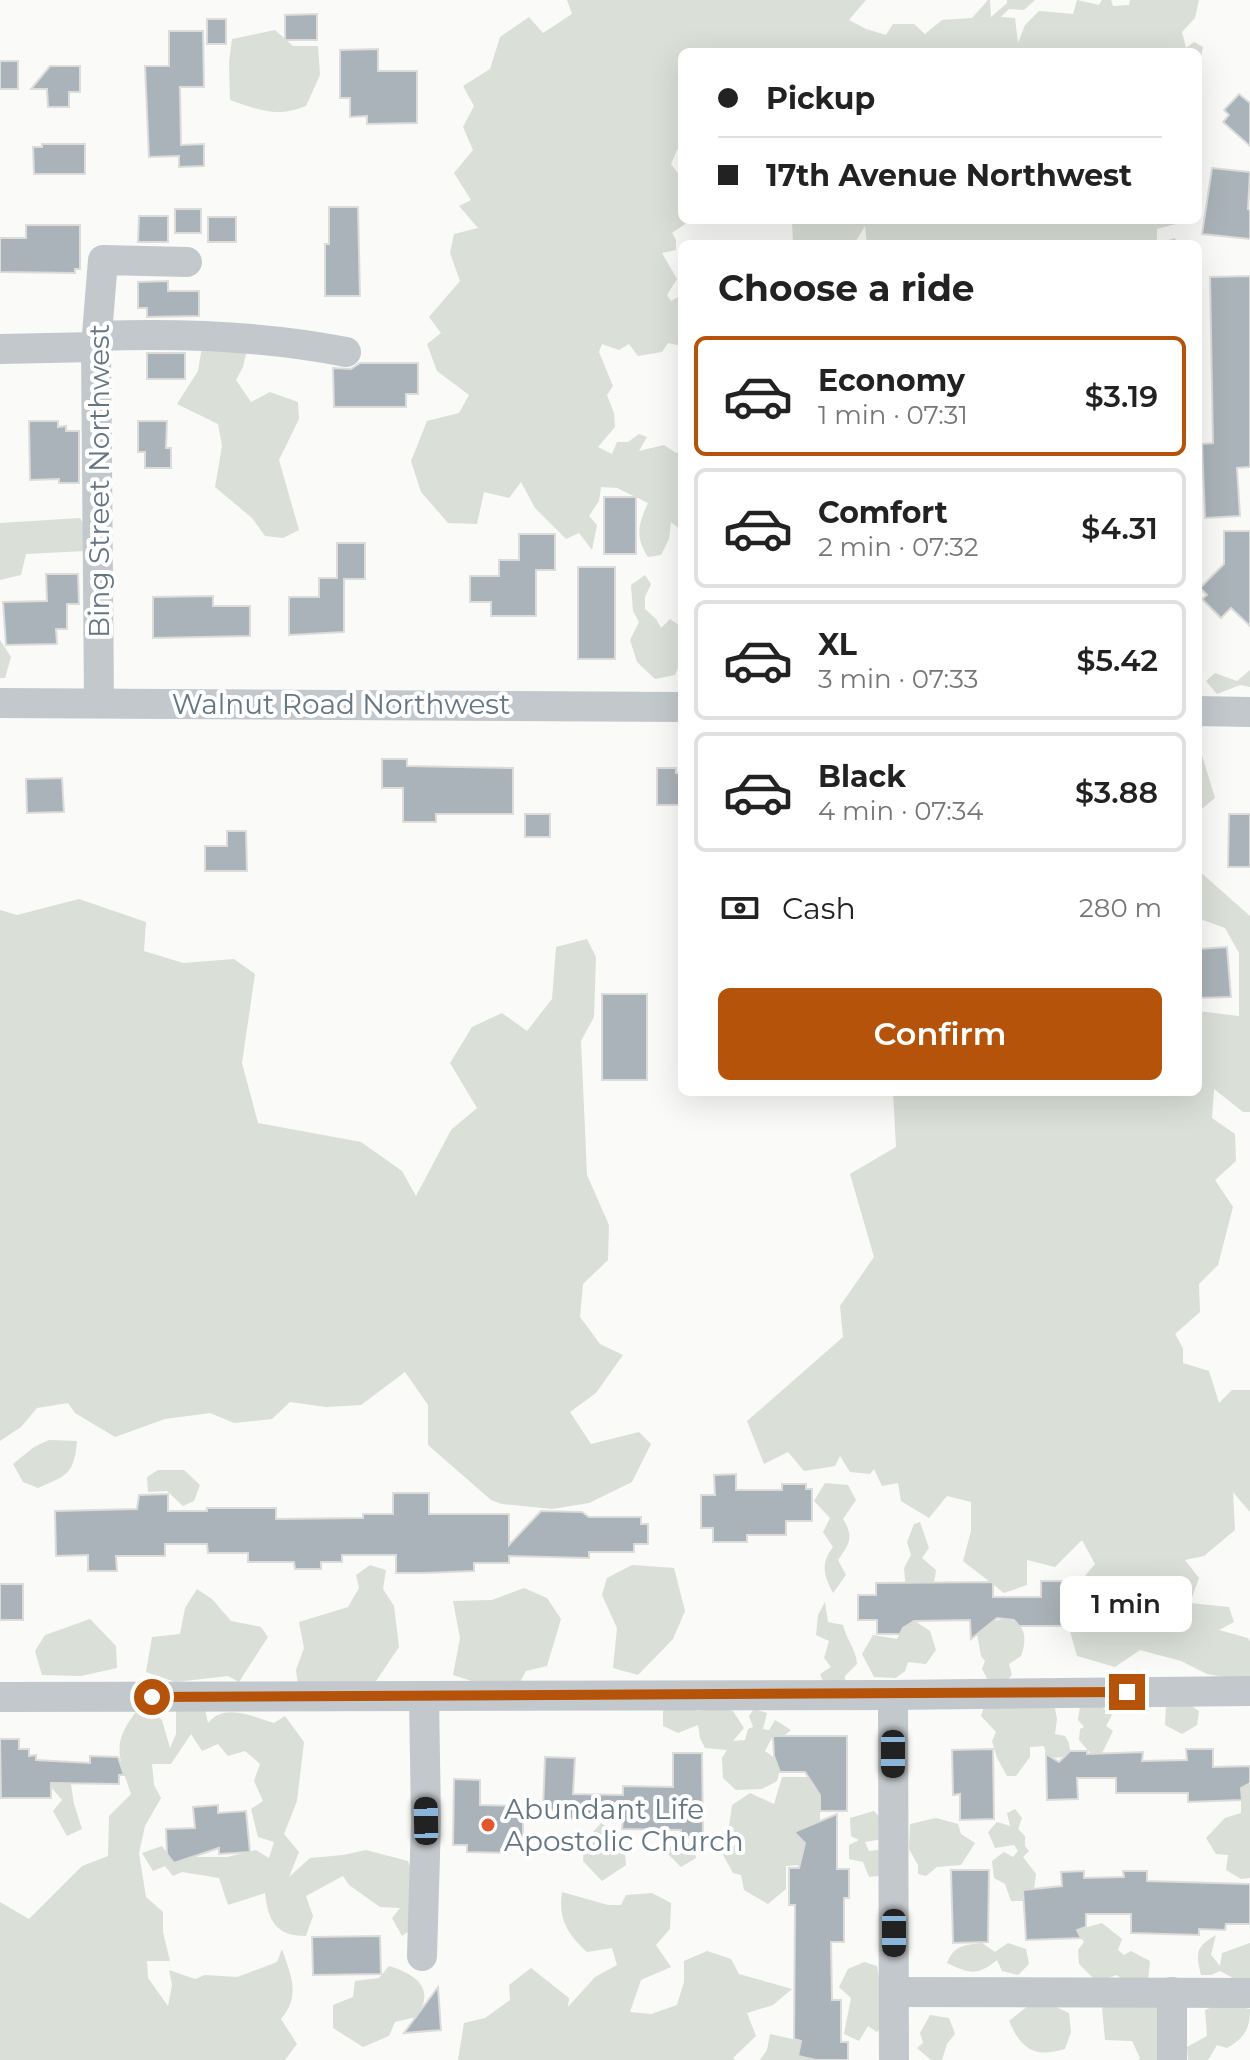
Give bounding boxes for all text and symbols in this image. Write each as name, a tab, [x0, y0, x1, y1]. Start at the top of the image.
text: Pickup	[766, 80, 875, 117]
text: 17th Avenue Northwest	[766, 157, 1132, 194]
text: Choose a ride	[718, 266, 975, 310]
street label: Bing Street Northwest	[82, 324, 116, 638]
icon: car	[722, 360, 794, 432]
text: Economy	[818, 362, 965, 399]
text: $3.19	[1085, 378, 1158, 415]
text: 1 min · 07:31	[818, 399, 968, 431]
icon: car	[722, 492, 794, 564]
text: Comfort	[818, 494, 948, 531]
text: $4.31	[1081, 510, 1158, 547]
text: 2 min · 07:32	[818, 531, 979, 563]
icon: car	[722, 624, 794, 696]
text: XL	[818, 626, 857, 663]
text: $5.42	[1077, 642, 1158, 679]
text: 3 min · 07:33	[818, 663, 978, 695]
street label: Walnut Road Northwest	[172, 687, 510, 721]
icon: car	[722, 756, 794, 828]
text: Black	[818, 758, 906, 795]
text: $3.88	[1075, 774, 1158, 811]
text: 4 min · 07:34	[818, 795, 984, 827]
icon: cash	[718, 886, 762, 930]
text: Cash	[782, 890, 856, 927]
text: 280 m	[1079, 892, 1162, 924]
button: Confirm	[718, 988, 1162, 1080]
callout: 1 min	[1061, 1576, 1193, 1632]
text: 1 min	[1091, 1588, 1161, 1620]
route end	[1109, 1674, 1145, 1710]
route start	[134, 1679, 170, 1715]
car	[881, 1730, 905, 1778]
place label: Abundant Life Apostolic Church	[504, 1792, 744, 1858]
car	[414, 1797, 438, 1845]
marker: Abundant Life Apostolic Church	[479, 1816, 497, 1834]
car	[882, 1909, 906, 1957]

